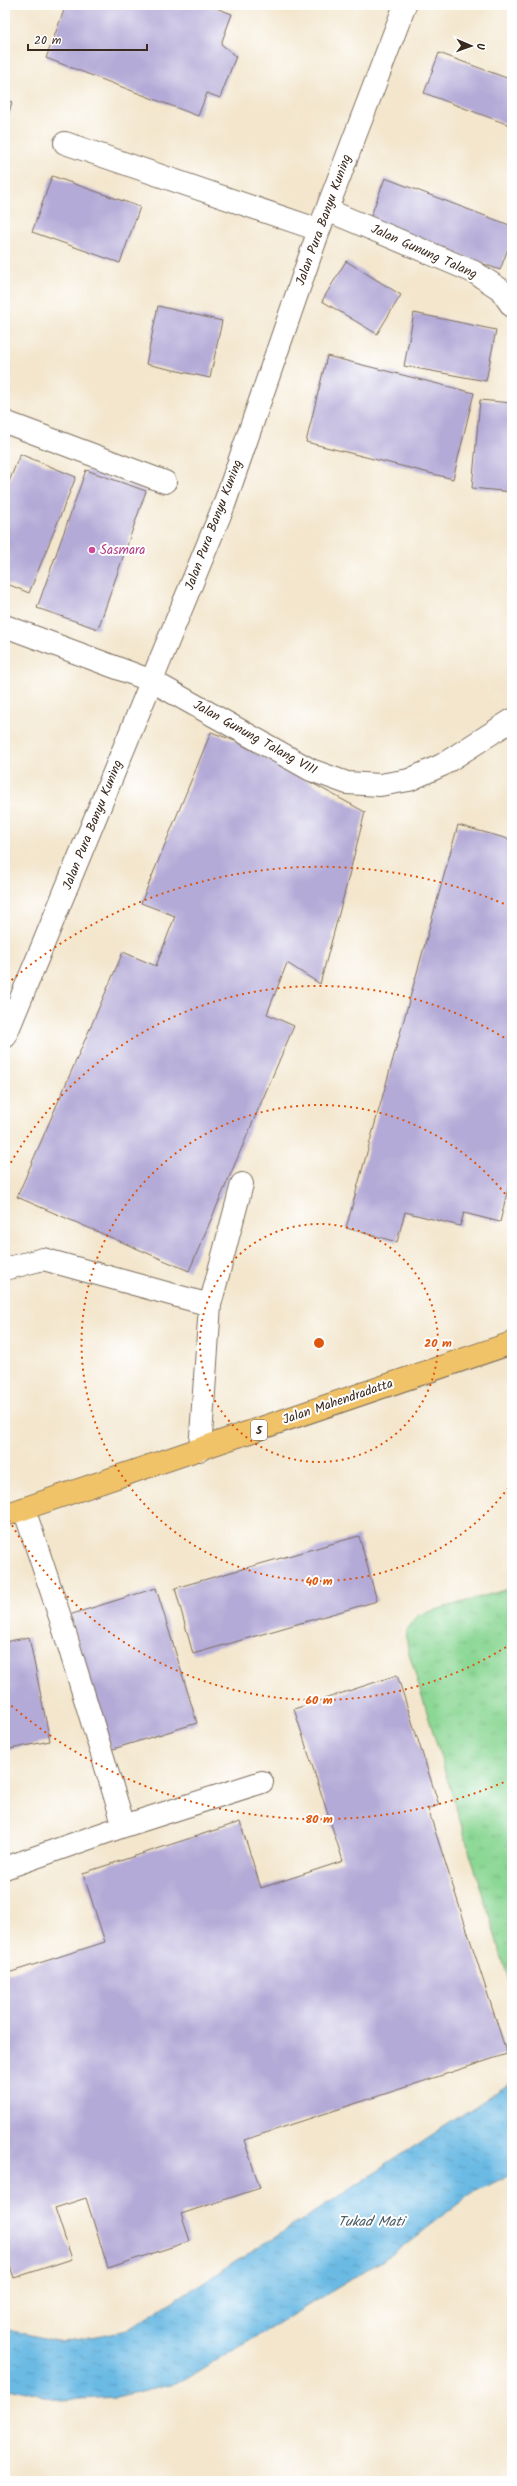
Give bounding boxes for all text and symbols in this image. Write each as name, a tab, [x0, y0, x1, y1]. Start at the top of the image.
scale bar	[28, 26, 147, 52]
north arrow	[451, 26, 491, 66]
text: 20 m	[34, 31, 62, 50]
text: U	[471, 43, 489, 50]
street label: Jalan Pura Banyu Kuning	[290, 151, 358, 289]
street label: Jalan Gunung Talang	[367, 219, 481, 285]
street label: Jalan Pura Banyu Kuning	[179, 457, 249, 593]
place label: Sasmara	[100, 540, 145, 561]
marker: Sasmara	[87, 545, 97, 555]
street label: Jalan Gunung Talang VIII	[189, 695, 321, 781]
street label: Jalan Pura Banyu Kuning	[57, 757, 129, 893]
text: 20 m	[424, 1334, 452, 1353]
centre of rings	[312, 1336, 326, 1350]
street label: Jalan Mahendradatta	[280, 1373, 396, 1431]
road number: 5	[251, 1420, 267, 1440]
text: 40 m	[305, 1572, 333, 1591]
text: 60 m	[305, 1691, 333, 1710]
text: 80 m	[305, 1810, 333, 1829]
water label: Tukad Mati	[338, 2211, 407, 2233]

